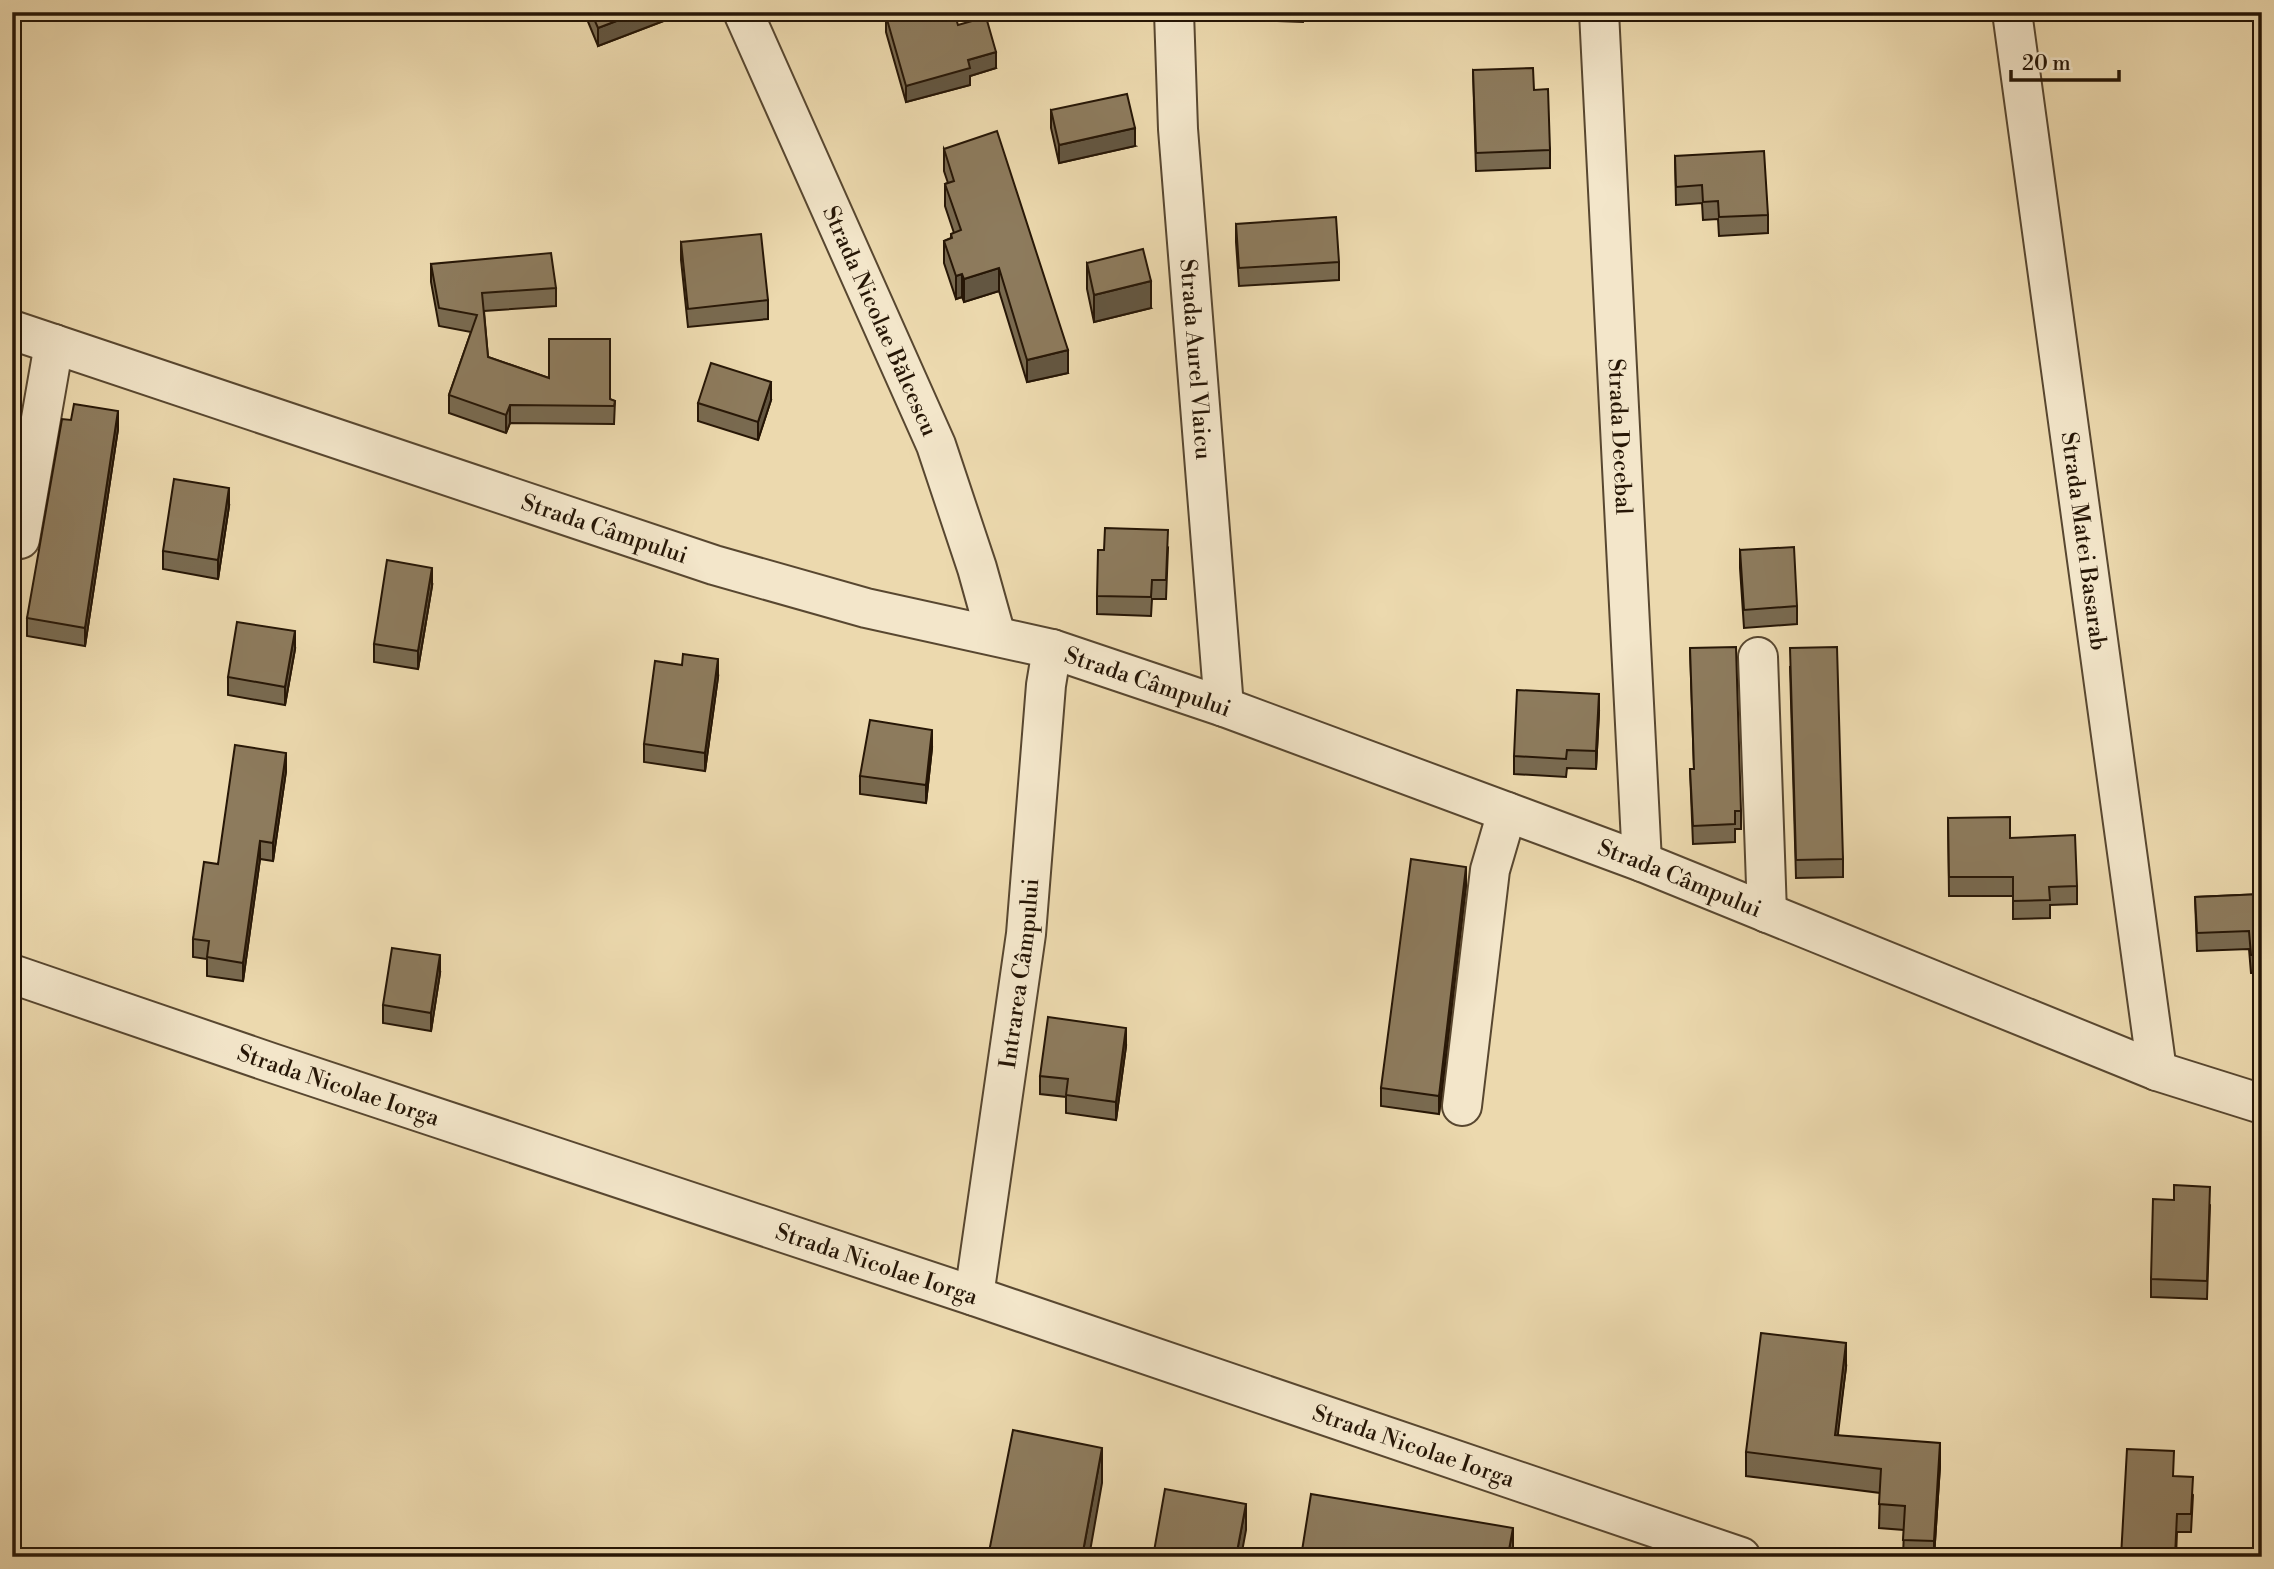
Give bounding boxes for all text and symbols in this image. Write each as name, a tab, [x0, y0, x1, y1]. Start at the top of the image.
scale bar	[2011, 38, 2120, 82]
text: 20 m	[2022, 51, 2071, 77]
street label: Strada Nicolae Bălcescu	[816, 202, 943, 441]
street label: Strada Aurel Vlaicu	[1173, 258, 1217, 461]
street label: Strada Decebal	[1602, 358, 1637, 516]
street label: Strada Matei Basarab	[2055, 430, 2112, 652]
street label: Strada Câmpului	[518, 488, 691, 570]
street label: Strada Câmpului	[1061, 641, 1235, 723]
street label: Strada Câmpului	[1594, 834, 1765, 924]
street label: Intrarea Câmpului	[994, 877, 1045, 1070]
street label: Strada Nicolae Iorga	[234, 1039, 443, 1133]
street label: Strada Nicolae Iorga	[772, 1218, 982, 1311]
street label: Strada Nicolae Iorga	[1309, 1399, 1518, 1494]

